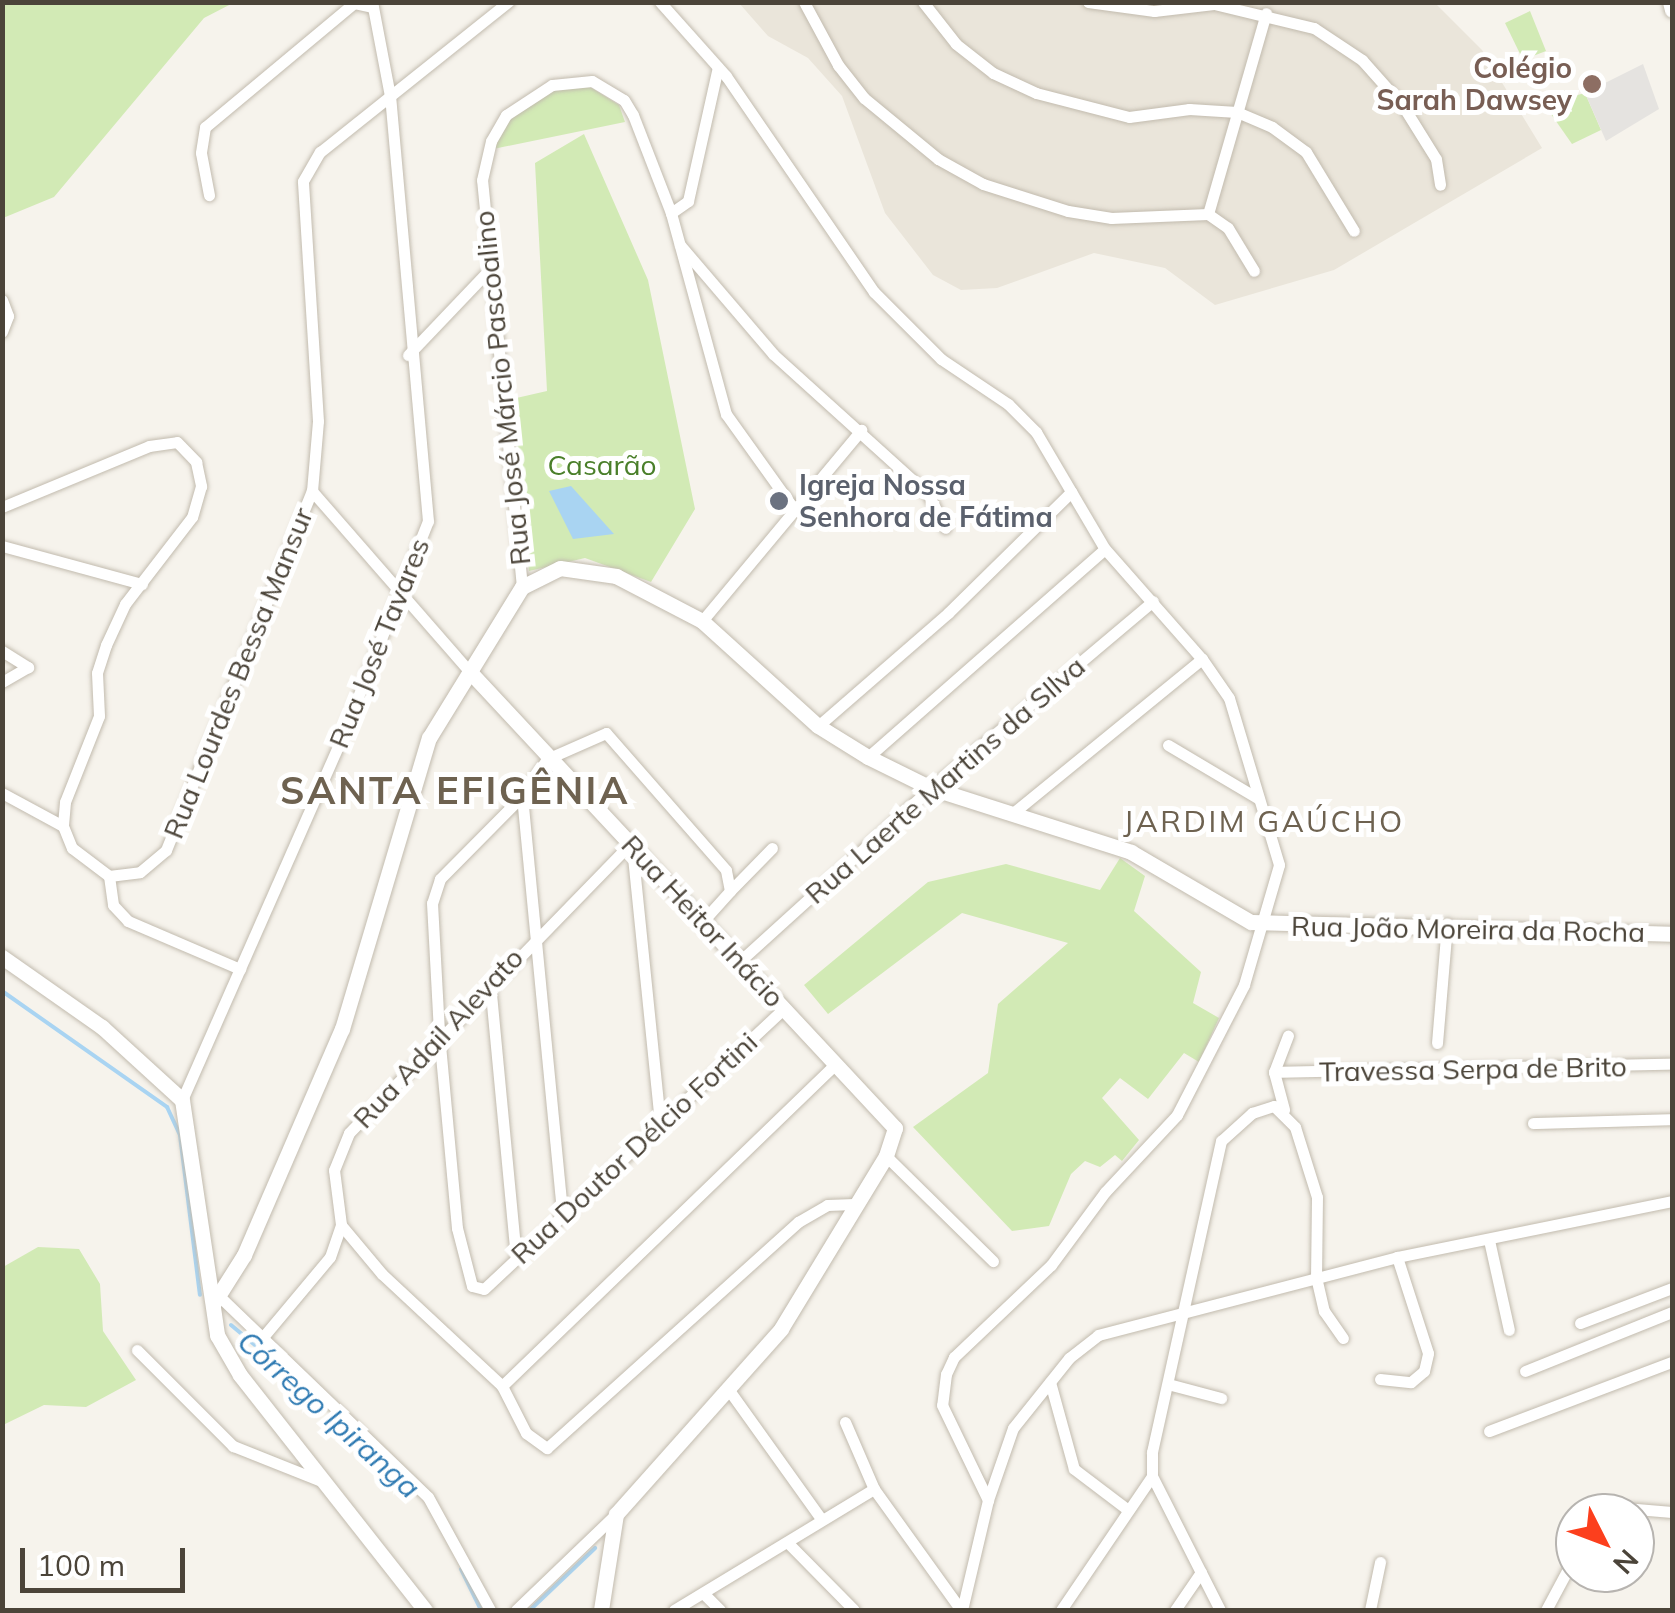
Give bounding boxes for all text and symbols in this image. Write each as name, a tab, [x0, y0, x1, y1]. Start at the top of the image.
place label: Colégio Sarah Dawsey	[1376, 51, 1572, 117]
marker: Colégio Sarah Dawsey	[1581, 73, 1603, 95]
street label: Rua José Márcio Pascoalino	[467, 209, 537, 567]
park label: Casarão	[547, 448, 657, 482]
place label: Igreja Nossa Senhora de Fátima	[799, 468, 1053, 534]
marker: Igreja Nossa Senhora de Fátima	[768, 490, 790, 512]
street label: Rua Lourdes Bessa Mansur	[156, 503, 320, 843]
street label: Rua José Tavares	[322, 533, 436, 753]
street label: Rua Laerte Martins da SIlva	[798, 649, 1092, 911]
district label: SANTA EFIGÊNIA	[280, 768, 630, 814]
district label: JARDIM GAÚCHO	[1123, 803, 1405, 839]
street label: Rua Heitor Inácio	[615, 828, 791, 1014]
street label: Rua João Moreira da Rocha	[1291, 909, 1645, 949]
street label: Rua Adail Alevato	[346, 941, 530, 1135]
street label: Rua Doutor Délcio Fortini	[504, 1025, 764, 1271]
street label: Travessa Serpa de Brito	[1319, 1050, 1627, 1088]
water label: Córrego Ipiranga	[230, 1323, 428, 1505]
north arrow	[1555, 1493, 1655, 1593]
scale bar	[25, 1528, 190, 1590]
text: N	[1606, 1542, 1646, 1582]
text: 100 m	[37, 1546, 125, 1584]

